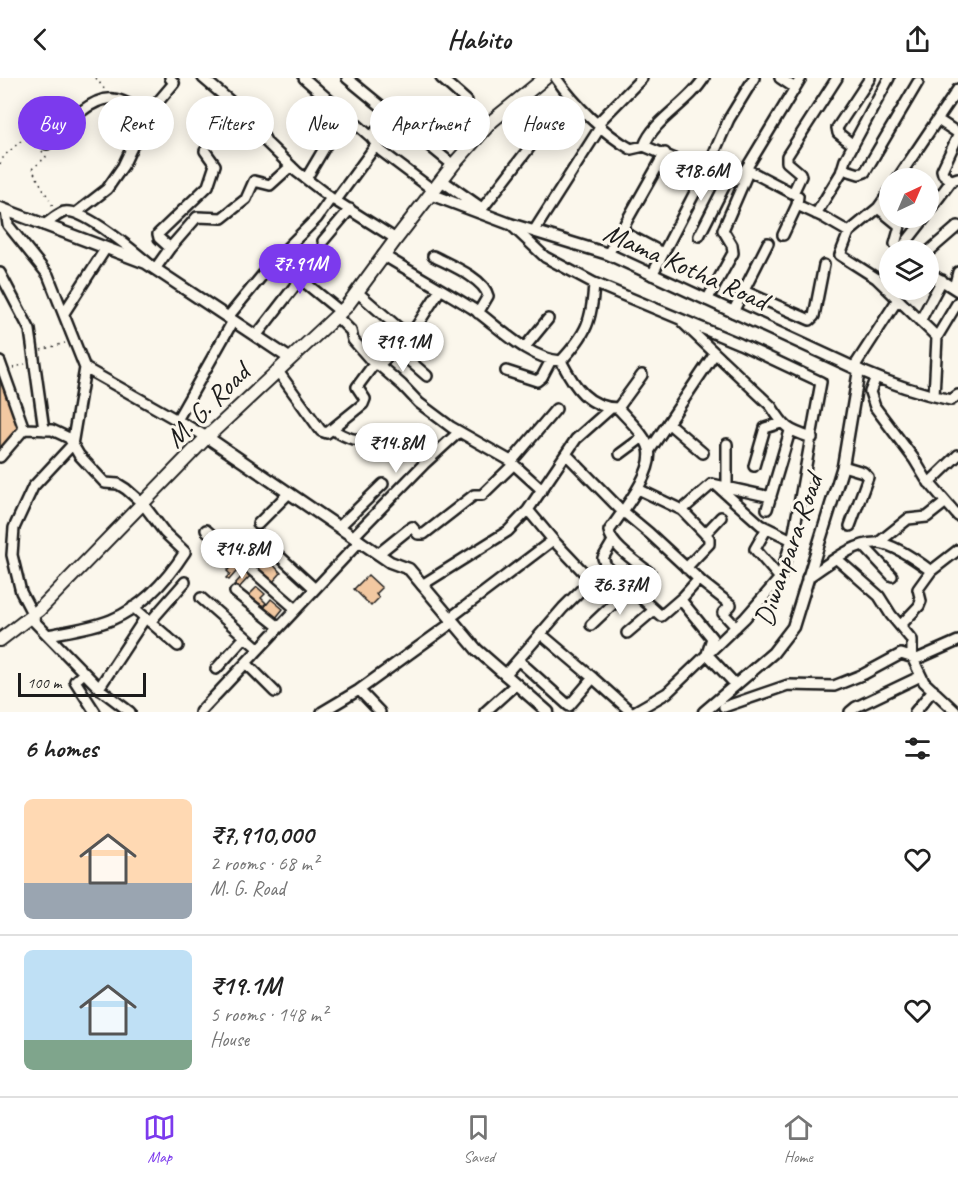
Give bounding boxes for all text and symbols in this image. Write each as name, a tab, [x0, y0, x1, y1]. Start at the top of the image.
text: Habito	[447, 22, 511, 56]
icon: back	[24, 23, 57, 56]
icon: share	[901, 23, 934, 56]
chip: Buy	[18, 96, 86, 150]
chip: Rent	[98, 96, 174, 150]
chip: Filters	[186, 96, 274, 150]
chip: New	[286, 96, 358, 150]
chip: Apartment	[370, 96, 490, 150]
chip: House	[502, 96, 585, 150]
pin: ₹18.6M	[652, 151, 750, 202]
text: ₹18.6M	[674, 158, 728, 183]
north arrow	[879, 168, 939, 228]
map controls	[879, 168, 939, 300]
street label: Mama Kotha Road	[598, 214, 777, 319]
button: layers	[879, 240, 939, 300]
pin: ₹7.91M	[251, 244, 349, 295]
text: ₹7.91M	[273, 251, 327, 276]
pin: ₹19.1M	[354, 322, 452, 373]
text: ₹19.1M	[376, 329, 430, 354]
street label: M. G. Road	[157, 353, 259, 455]
pin: ₹14.8M	[347, 423, 445, 474]
text: ₹14.8M	[369, 430, 423, 455]
street label: Diwanpara Road	[746, 466, 832, 631]
pin: ₹14.8M	[193, 529, 291, 580]
text: ₹14.8M	[215, 536, 269, 561]
pin: ₹6.37M	[571, 565, 669, 616]
text: ₹6.37M	[593, 572, 647, 597]
scale bar	[18, 670, 146, 698]
text: 100 m	[27, 673, 61, 693]
text: 6 homes	[24, 732, 98, 765]
icon: filters	[901, 732, 934, 765]
text: ₹7,910,000	[210, 818, 313, 851]
icon: home	[72, 823, 144, 895]
icon: heart	[901, 843, 934, 876]
text: 2 rooms · 68 m²	[210, 851, 318, 876]
text: M. G. Road	[210, 876, 285, 901]
text: ₹19.1M	[210, 969, 281, 1002]
icon: home	[72, 974, 144, 1046]
icon: heart	[901, 994, 934, 1027]
text: 5 rooms · 148 m²	[210, 1002, 327, 1027]
text: House	[210, 1027, 249, 1052]
tab: Map	[143, 1111, 176, 1167]
tab: Saved	[462, 1111, 495, 1167]
tab: Home	[782, 1111, 815, 1167]

